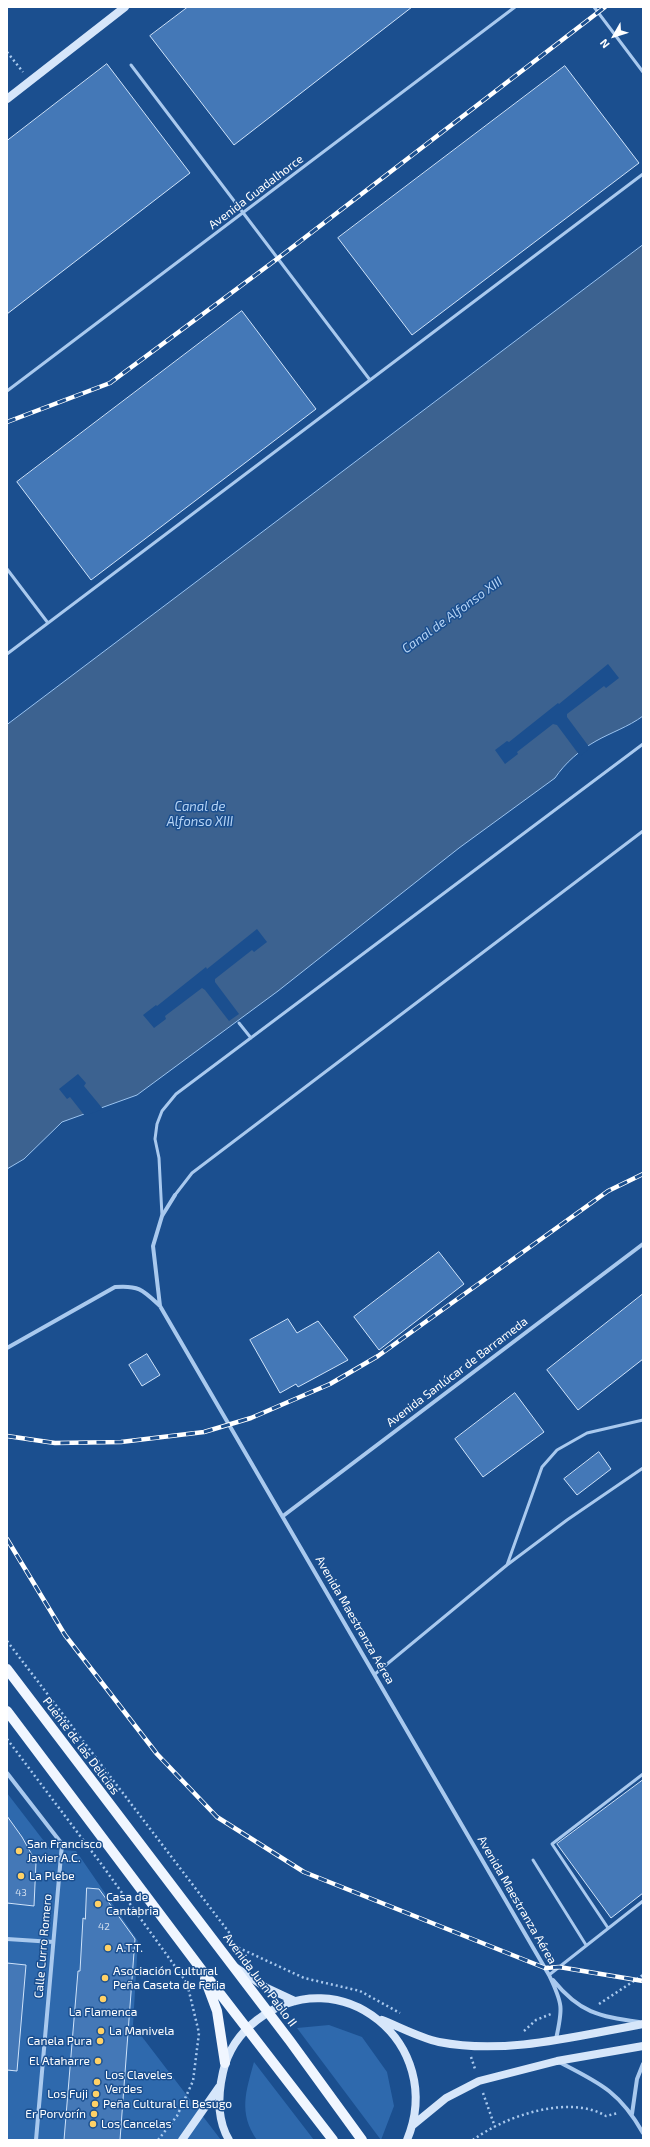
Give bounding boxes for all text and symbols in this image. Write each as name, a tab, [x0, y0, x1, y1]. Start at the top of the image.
north arrow	[594, 16, 634, 56]
text: N	[597, 37, 612, 51]
street label: Avenida Guadalhorce	[206, 152, 306, 232]
water label: Canal de Alfonso XIII	[399, 573, 505, 657]
water label: Canal de Alfonso XIII	[167, 799, 233, 830]
street label: Avenida Sanlúcar de Barrameda	[383, 1314, 531, 1430]
street label: Avenida Maestranza Aérea	[312, 1553, 398, 1687]
street label: Puente de las Delicias	[40, 1694, 122, 1798]
street label: Avenida Maestranza Aérea	[474, 1833, 560, 1967]
place label: San Francisco Javier A.C.	[27, 1837, 102, 1865]
marker: San Francisco Javier A.C.	[14, 1846, 24, 1856]
place label: La Plebe	[29, 1869, 75, 1883]
marker: La Plebe	[16, 1871, 26, 1881]
house number: 43	[15, 1887, 27, 1899]
place label: Casa de Cantabria	[106, 1890, 159, 1918]
street label: Calle Curro Romero	[31, 1893, 55, 1999]
marker: Casa de Cantabria	[93, 1899, 103, 1909]
house number: 42	[98, 1921, 110, 1933]
street label: Avenida Juan Pablo II	[220, 1931, 300, 2029]
place label: A.T.T.	[116, 1941, 143, 1955]
marker: A.T.T.	[103, 1943, 113, 1953]
place label: Asociación Cultural Peña Caseta de Feria	[113, 1964, 226, 1992]
marker: Asociación Cultural Peña Caseta de Feria	[100, 1973, 110, 1983]
marker: La Flamenca	[98, 1994, 108, 2004]
place label: La Flamenca	[69, 2005, 137, 2019]
place label: La Manivela	[109, 2024, 174, 2038]
marker: La Manivela	[96, 2026, 106, 2036]
place label: Canela Pura	[27, 2034, 92, 2048]
marker: Canela Pura	[95, 2036, 105, 2046]
place label: El Ataharre	[29, 2054, 90, 2068]
marker: El Ataharre	[93, 2056, 103, 2066]
place label: Los Claveles Verdes	[105, 2068, 173, 2096]
marker: Los Claveles Verdes	[92, 2077, 102, 2087]
place label: Los Fuji	[47, 2087, 88, 2101]
marker: Los Fuji	[91, 2089, 101, 2099]
place label: Peña Cultural El Besugo	[103, 2097, 232, 2111]
marker: Peña Cultural El Besugo	[90, 2099, 100, 2109]
place label: Er Porvorín	[25, 2107, 86, 2121]
marker: Er Porvorín	[89, 2109, 99, 2119]
place label: Los Cancelas	[101, 2117, 172, 2131]
marker: Los Cancelas	[88, 2119, 98, 2129]

